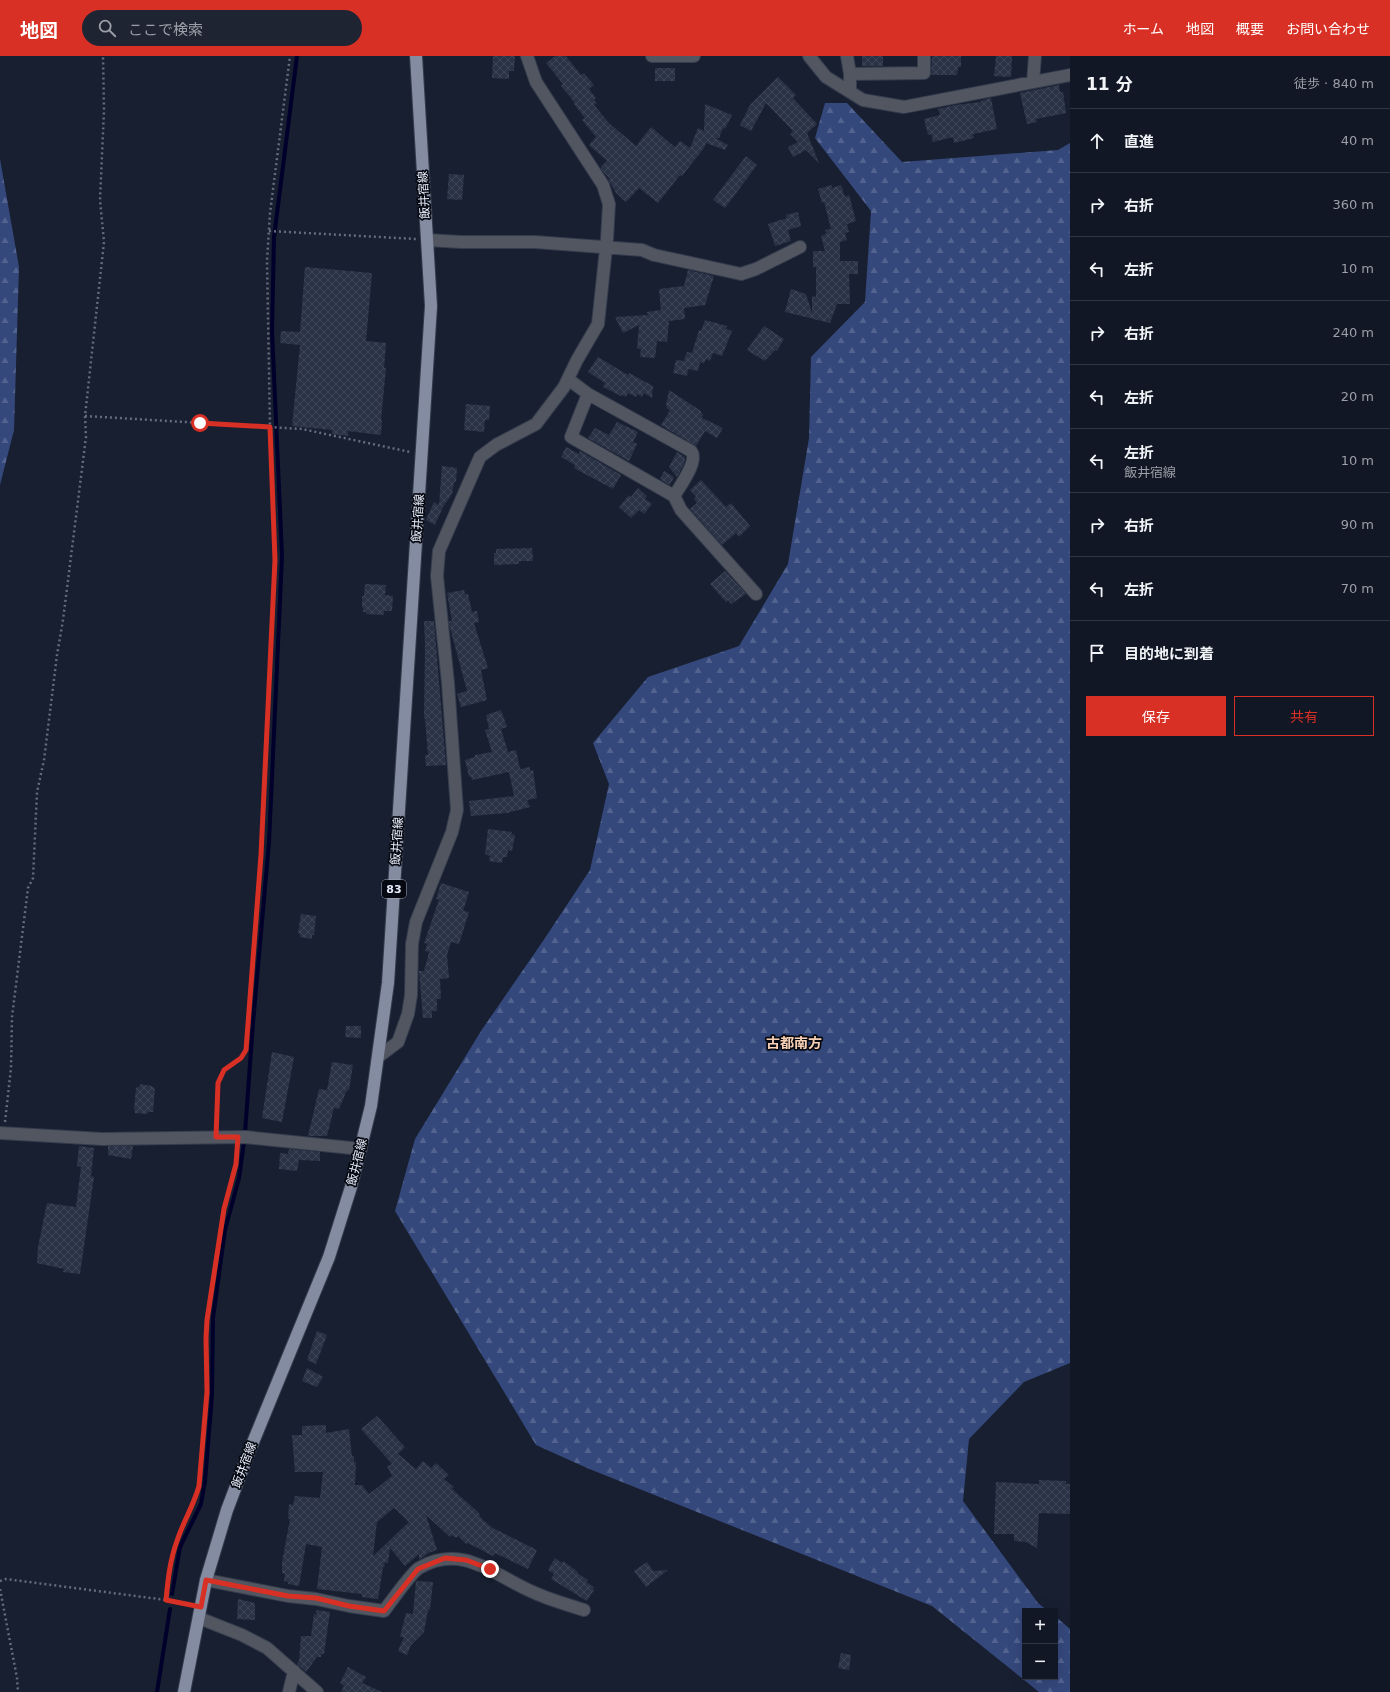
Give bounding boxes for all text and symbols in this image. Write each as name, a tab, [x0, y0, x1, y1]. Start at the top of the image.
search box	[82, 10, 362, 46]
icon: search	[96, 17, 118, 39]
text: 地図	[20, 19, 58, 41]
text: ここで検索	[128, 21, 203, 39]
text: ホーム	[1122, 21, 1164, 37]
text: 地図	[1186, 21, 1214, 37]
text: 概要	[1236, 21, 1264, 37]
text: お問い合わせ	[1286, 21, 1370, 37]
text: 11 分	[1086, 74, 1133, 94]
text: 徒歩 · 840 m	[1294, 76, 1374, 91]
icon: ahead	[1086, 130, 1108, 152]
text: 直進	[1124, 133, 1154, 151]
text: 40 m	[1341, 133, 1374, 148]
street label: 飯井宿線	[416, 171, 432, 219]
icon: right	[1086, 194, 1108, 216]
text: 右折	[1124, 197, 1154, 215]
text: 360 m	[1332, 197, 1374, 212]
icon: left	[1086, 258, 1108, 280]
text: 左折	[1124, 261, 1154, 279]
text: 10 m	[1341, 261, 1374, 276]
icon: right	[1086, 322, 1108, 344]
text: 右折	[1124, 325, 1154, 343]
text: 240 m	[1332, 325, 1374, 340]
icon: left	[1086, 386, 1108, 408]
text: 左折	[1124, 389, 1154, 407]
text: 20 m	[1341, 389, 1374, 404]
route start	[191, 414, 209, 432]
text: 左折	[1124, 444, 1154, 462]
icon: left	[1086, 450, 1108, 472]
text: 10 m	[1341, 453, 1374, 468]
text: 飯井宿線	[1124, 465, 1176, 480]
street label: 飯井宿線	[409, 494, 427, 542]
icon: right	[1086, 514, 1108, 536]
text: 右折	[1124, 517, 1154, 535]
text: 90 m	[1341, 517, 1374, 532]
icon: left	[1086, 578, 1108, 600]
text: 左折	[1124, 581, 1154, 599]
text: 70 m	[1341, 581, 1374, 596]
icon: arrive	[1086, 642, 1108, 664]
text: 目的地に到着	[1124, 645, 1214, 663]
button: 保存	[1086, 696, 1226, 736]
button: 共有	[1234, 696, 1374, 736]
street label: 飯井宿線	[388, 817, 406, 865]
road number: 83	[382, 880, 406, 898]
district label: 古都南方	[766, 1035, 822, 1051]
street label: 飯井宿線	[344, 1137, 370, 1187]
street label: 飯井宿線	[229, 1440, 259, 1490]
route end	[481, 1560, 499, 1578]
map controls	[1022, 1608, 1058, 1680]
button: +	[1022, 1608, 1058, 1644]
button: −	[1022, 1644, 1058, 1680]

